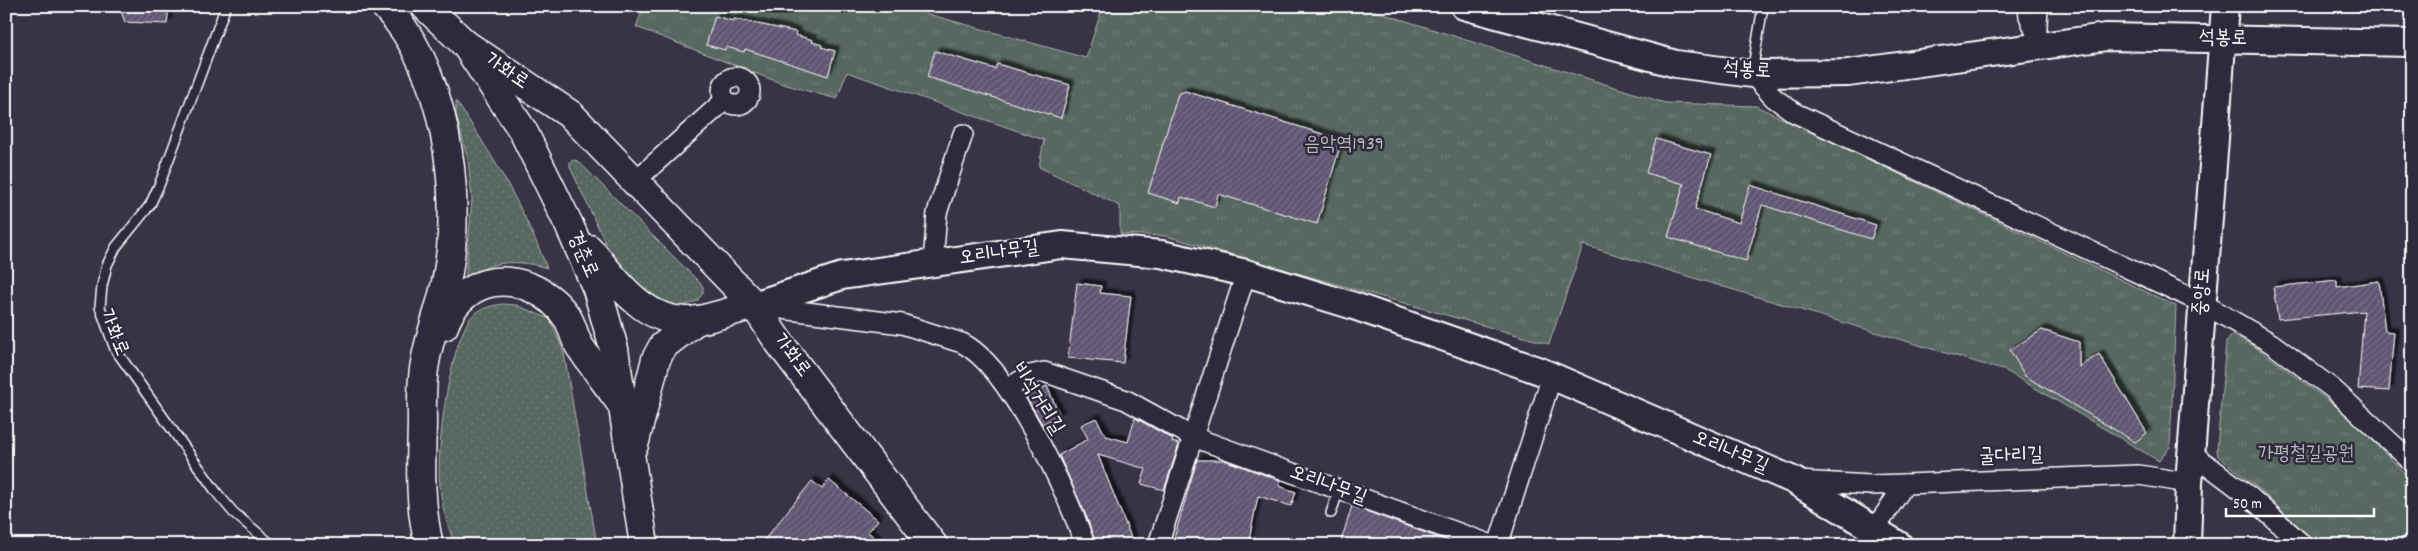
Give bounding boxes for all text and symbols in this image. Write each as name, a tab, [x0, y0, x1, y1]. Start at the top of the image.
street label: 석봉로	[2199, 25, 2247, 53]
street label: 가화로	[478, 47, 534, 97]
street label: 석봉로	[1722, 55, 1772, 87]
park label: 음악역1939	[1304, 131, 1384, 159]
street label: 경춘로	[559, 227, 605, 283]
street label: 오리나무길	[957, 235, 1041, 273]
street label: 중앙로	[2187, 267, 2219, 317]
street label: 가화로	[91, 305, 135, 361]
street label: 가화로	[765, 328, 817, 384]
street label: 비석거리길	[1004, 357, 1070, 441]
street label: 오리나무길	[1687, 424, 1773, 482]
park label: 가평철길공원	[2258, 441, 2354, 469]
street label: 굴다리길	[1978, 442, 2044, 472]
street label: 오리나무길	[1285, 459, 1371, 513]
scale bar	[2226, 486, 2373, 518]
text: 50 m	[2233, 494, 2262, 516]

